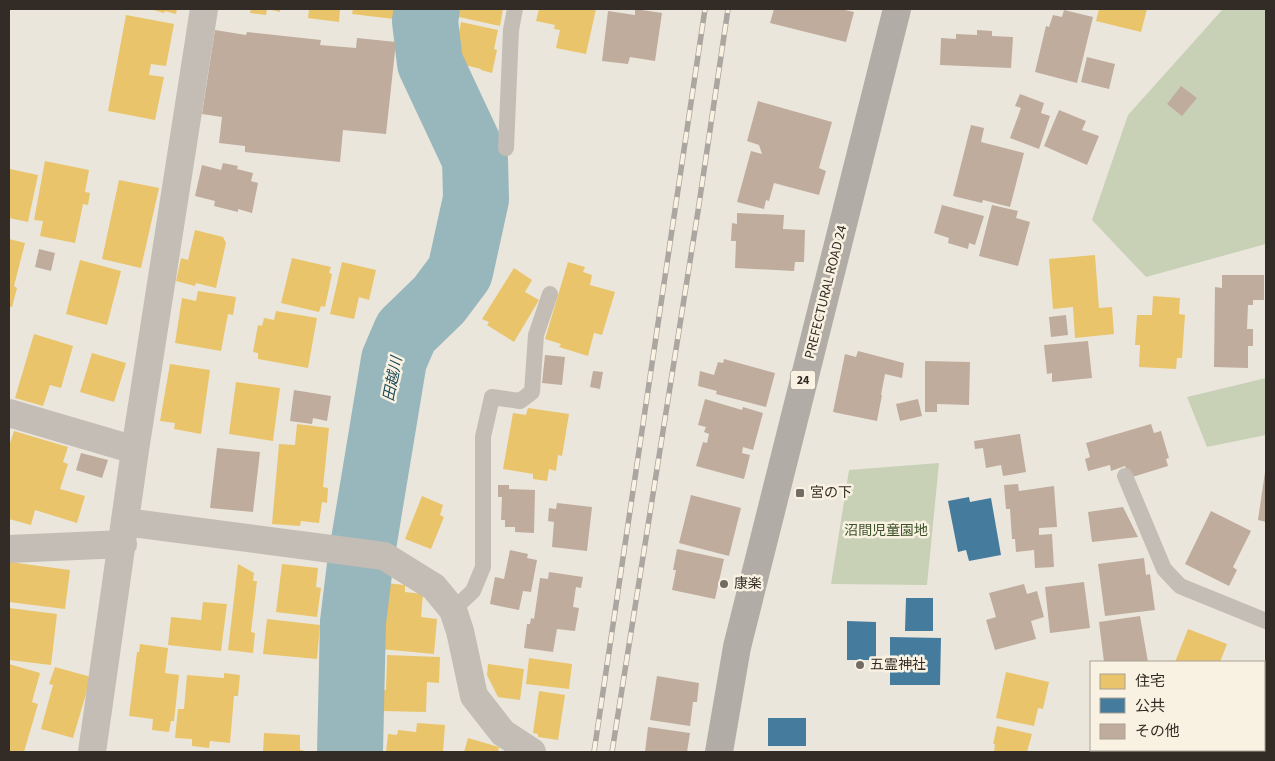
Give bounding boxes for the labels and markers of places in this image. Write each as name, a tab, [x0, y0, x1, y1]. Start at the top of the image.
place label: 宮の下	[810, 483, 852, 503]
marker: 宮の下	[794, 487, 806, 499]
place label: 康楽	[734, 574, 762, 594]
marker: 康楽	[718, 578, 730, 590]
place label: 五霊神社	[870, 655, 926, 675]
marker: 五霊神社	[854, 659, 866, 671]

